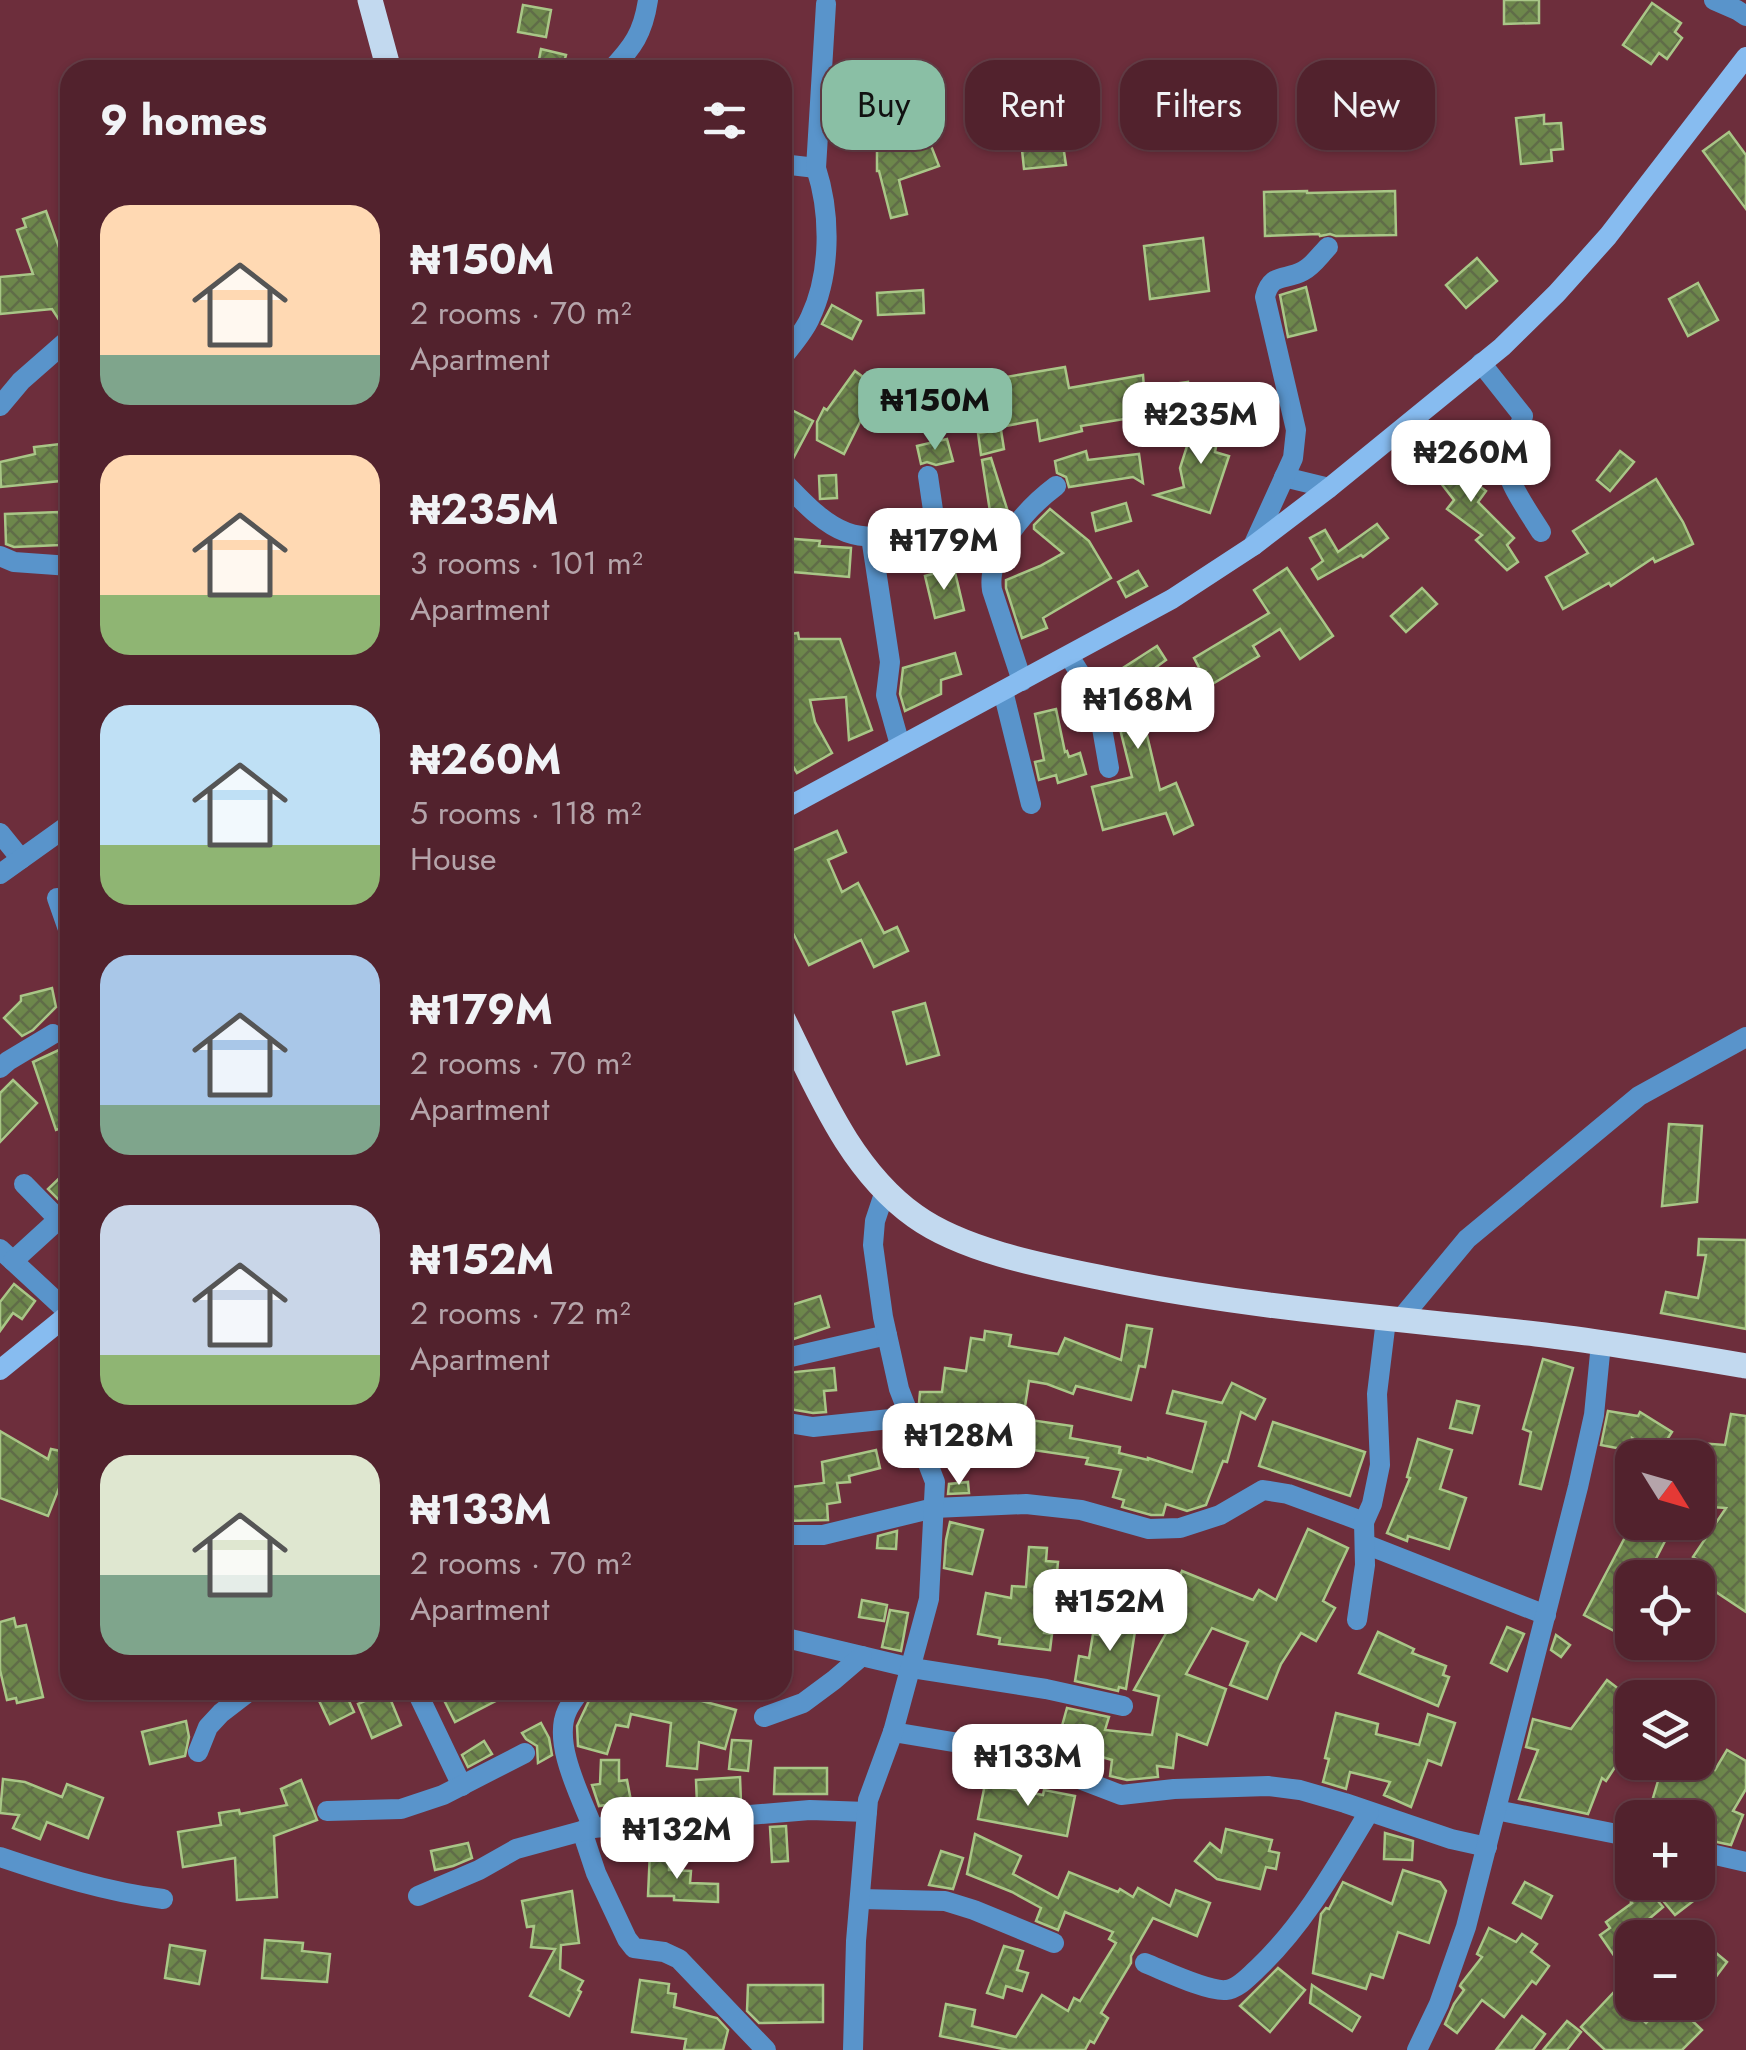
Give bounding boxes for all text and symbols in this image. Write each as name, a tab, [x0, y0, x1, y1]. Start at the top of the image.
chip: Buy	[822, 60, 945, 150]
chip: Rent	[965, 60, 1100, 150]
chip: Filters	[1120, 60, 1277, 150]
chip: New	[1297, 60, 1435, 150]
text: 9 homes	[100, 90, 267, 151]
icon: filters	[697, 93, 752, 148]
text: ₦150M	[410, 229, 554, 290]
icon: home	[180, 245, 300, 365]
text: 2 rooms · 70 m²	[410, 290, 632, 336]
text: Apartment	[410, 336, 549, 382]
pin: ₦150M	[865, 368, 1005, 453]
text: ₦150M	[880, 377, 990, 423]
pin: ₦235M	[1131, 382, 1271, 467]
text: ₦235M	[1144, 391, 1258, 437]
pin: ₦260M	[1401, 420, 1541, 505]
text: ₦260M	[1413, 429, 1529, 475]
text: ₦235M	[410, 479, 558, 540]
icon: home	[180, 495, 300, 615]
pin: ₦179M	[874, 508, 1014, 593]
text: ₦179M	[890, 517, 998, 563]
text: 3 rooms · 101 m²	[410, 540, 643, 586]
text: Apartment	[410, 586, 549, 632]
pin: ₦168M	[1068, 667, 1208, 752]
text: ₦168M	[1083, 676, 1193, 722]
text: ₦260M	[410, 729, 561, 790]
icon: home	[180, 745, 300, 865]
text: 5 rooms · 118 m²	[410, 790, 642, 836]
text: House	[410, 836, 497, 882]
text: ₦179M	[410, 979, 553, 1040]
icon: home	[180, 995, 300, 1115]
text: 2 rooms · 70 m²	[410, 1040, 632, 1086]
text: Apartment	[410, 1086, 549, 1132]
text: ₦152M	[410, 1229, 554, 1290]
icon: home	[180, 1245, 300, 1365]
text: 2 rooms · 72 m²	[410, 1290, 631, 1336]
text: Apartment	[410, 1336, 549, 1382]
pin: ₦128M	[889, 1403, 1029, 1488]
text: ₦128M	[905, 1412, 1013, 1458]
north arrow	[1615, 1440, 1715, 1540]
map controls	[1615, 1440, 1715, 2020]
text: ₦133M	[410, 1479, 551, 1540]
icon: home	[180, 1495, 300, 1615]
text: 2 rooms · 70 m²	[410, 1540, 632, 1586]
button: locate	[1615, 1560, 1715, 1660]
pin: ₦152M	[1040, 1569, 1180, 1654]
text: ₦152M	[1055, 1578, 1165, 1624]
text: Apartment	[410, 1586, 549, 1632]
button: layers	[1615, 1680, 1715, 1780]
pin: ₦133M	[958, 1724, 1098, 1809]
text: ₦133M	[974, 1733, 1082, 1779]
pin: ₦132M	[607, 1797, 747, 1882]
button: +	[1615, 1800, 1715, 1900]
text: ₦132M	[623, 1806, 731, 1852]
button: −	[1615, 1920, 1715, 2020]

